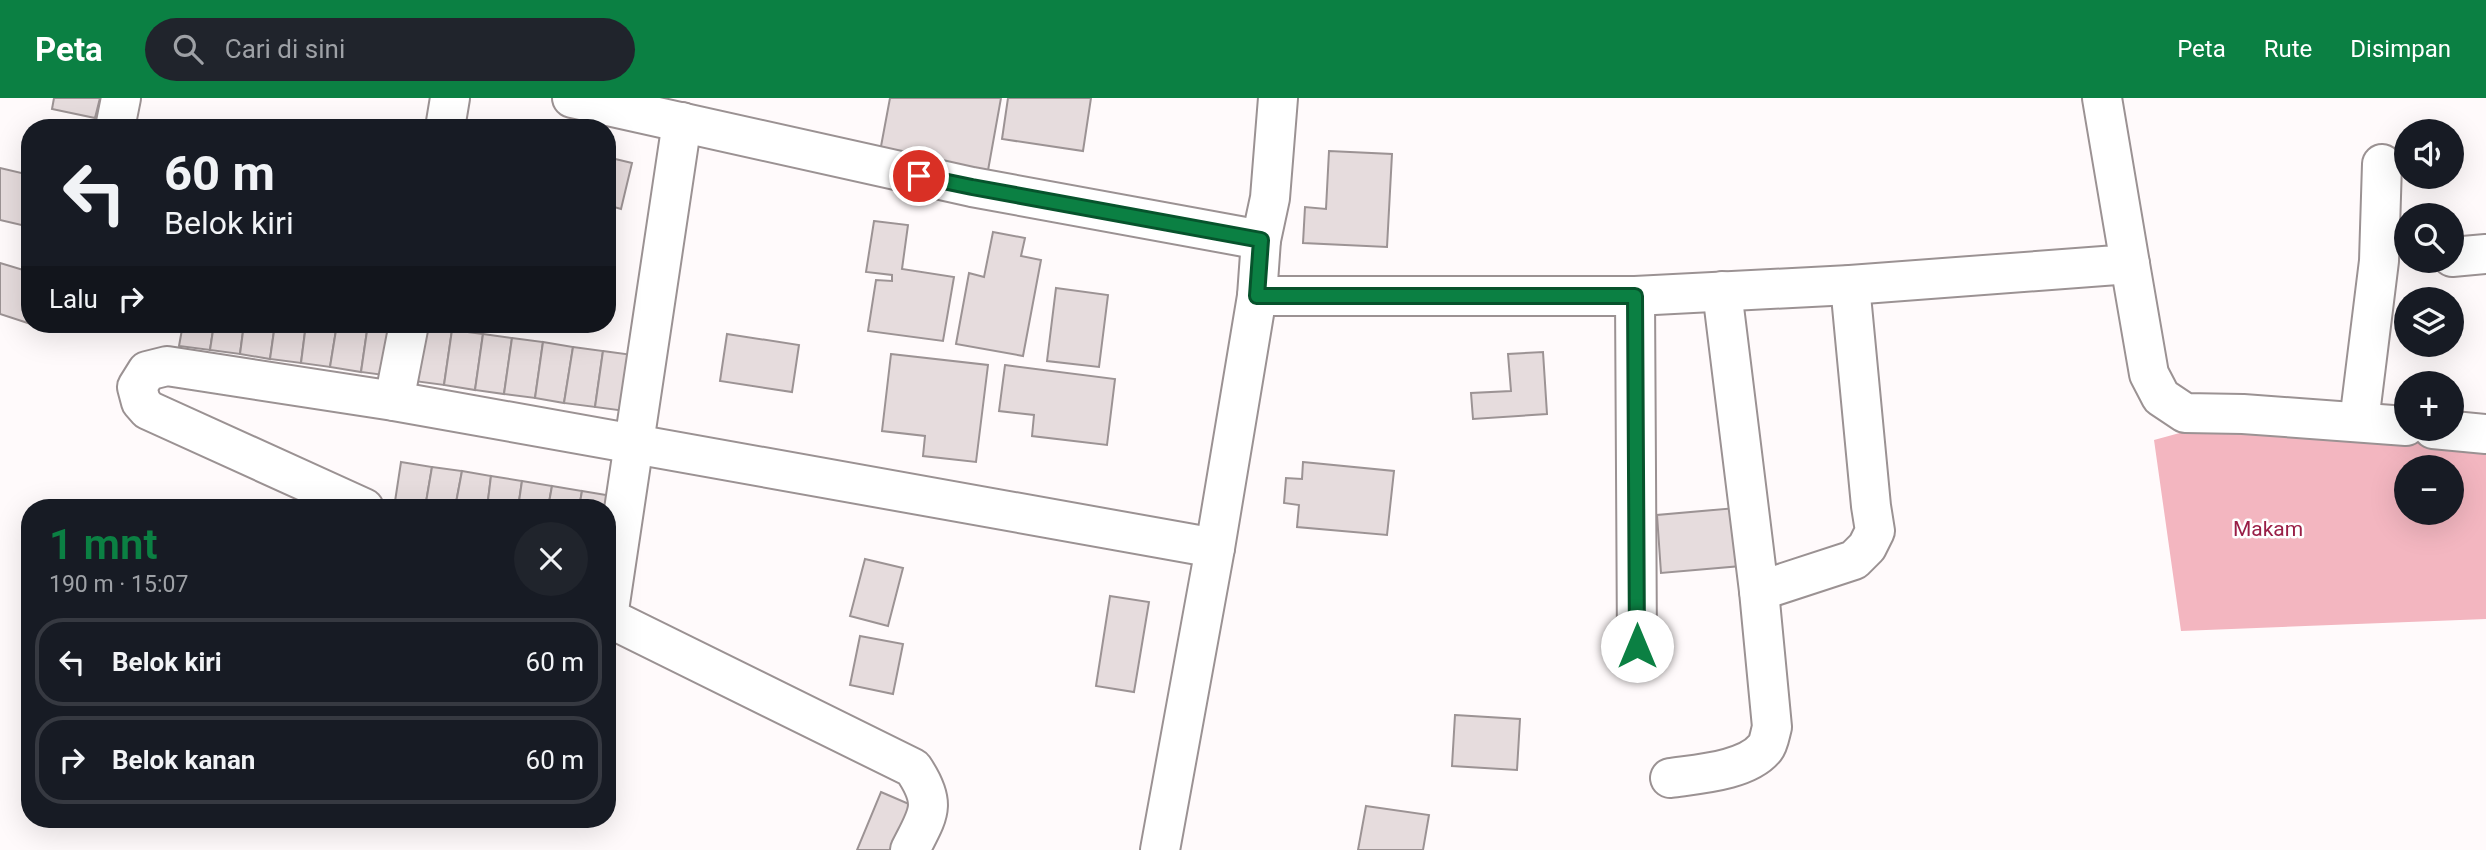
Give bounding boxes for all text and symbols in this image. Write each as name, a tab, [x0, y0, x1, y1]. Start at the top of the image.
search box	[145, 18, 635, 81]
text: Peta	[35, 30, 103, 69]
icon: search	[169, 30, 207, 68]
text: Cari di sini	[225, 34, 345, 64]
text: Peta	[2177, 35, 2226, 63]
text: Rute	[2264, 35, 2312, 63]
text: Disimpan	[2350, 35, 2451, 63]
map controls	[2394, 119, 2464, 525]
button: sound	[2394, 119, 2464, 189]
text: 60 m	[164, 145, 275, 202]
pin	[889, 146, 949, 206]
icon: left	[49, 147, 140, 238]
icon: arrive	[900, 157, 938, 195]
button: search	[2394, 203, 2464, 273]
text: Belok kiri	[164, 204, 294, 242]
icon: right	[112, 280, 150, 318]
text: Lalu	[49, 284, 98, 314]
button: layers	[2394, 287, 2464, 357]
button: +	[2394, 371, 2464, 441]
button: −	[2394, 455, 2464, 525]
park label: Makam	[2233, 517, 2303, 541]
text: 1 mnt	[49, 520, 158, 569]
button: close	[514, 522, 588, 596]
text: 190 m · 15:07	[49, 571, 188, 598]
position arrow	[1600, 609, 1674, 683]
icon: left	[53, 643, 91, 681]
text: Belok kiri	[112, 647, 222, 677]
text: 60 m	[526, 647, 584, 677]
icon: right	[53, 741, 91, 779]
text: Belok kanan	[112, 745, 255, 775]
text: 60 m	[526, 745, 584, 775]

